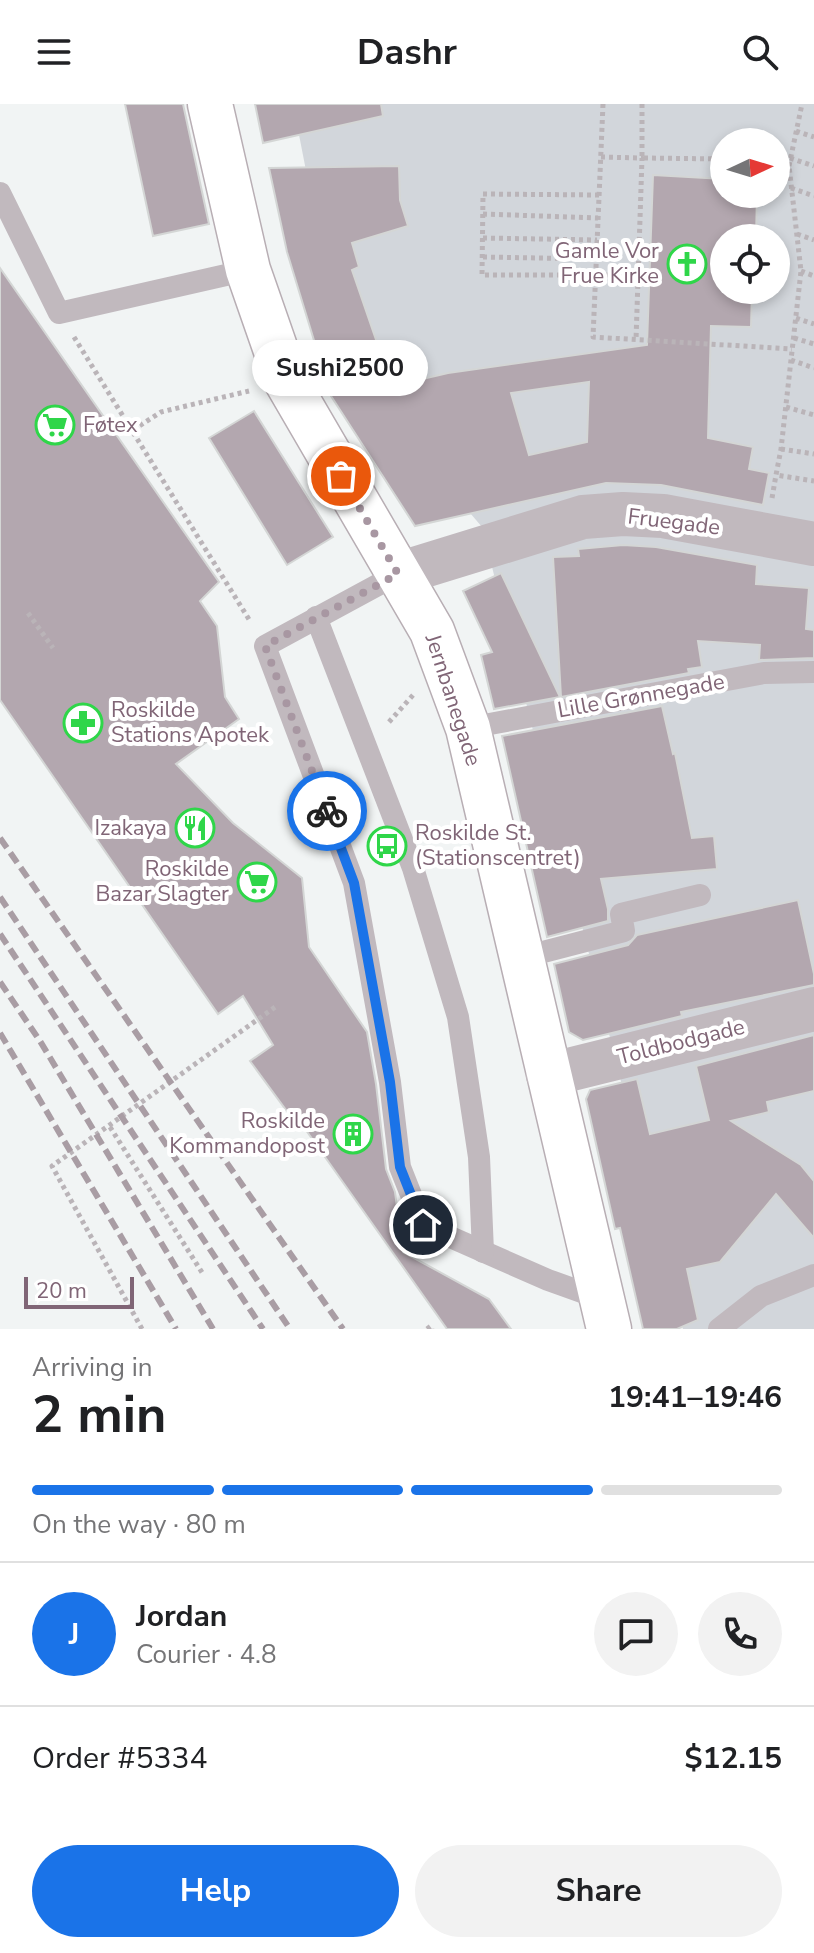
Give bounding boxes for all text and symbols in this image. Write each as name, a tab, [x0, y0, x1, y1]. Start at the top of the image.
text: Dashr	[357, 28, 457, 77]
icon: menu	[32, 30, 76, 74]
icon: search	[738, 30, 782, 74]
north arrow	[710, 128, 790, 208]
map controls	[710, 128, 790, 304]
button: locate	[710, 224, 790, 304]
place label: Gamle Vor Frue Kirke	[555, 236, 659, 291]
church icon: Gamle Vor Frue Kirke	[666, 243, 708, 285]
callout: Sushi2500	[253, 340, 429, 396]
text: Sushi2500	[276, 350, 404, 385]
supermarket icon: Føtex	[34, 404, 76, 446]
place label: Føtex	[83, 410, 138, 440]
pin	[307, 442, 375, 510]
icon: bag	[319, 454, 363, 498]
street label: Fruegade	[626, 501, 722, 543]
street label: Jernbanegade	[417, 629, 488, 770]
street label: Lille Grønnegade	[555, 667, 727, 725]
place label: Roskilde Stations Apotek	[111, 695, 270, 750]
pharmacy icon: Roskilde Stations Apotek	[62, 702, 104, 744]
courier	[287, 771, 367, 851]
icon: bike	[305, 789, 349, 833]
restaurant icon: Izakaya	[174, 807, 216, 849]
place label: Izakaya	[94, 813, 167, 843]
place label: Roskilde St. (Stationscentret)	[415, 818, 581, 873]
bus stop icon: Roskilde St. (Stationscentret)	[366, 825, 408, 867]
place label: Roskilde Bazar Slagter	[95, 854, 229, 909]
supermarket icon: Roskilde Bazar Slagter	[236, 861, 278, 903]
street label: Toldbodgade	[614, 1012, 748, 1072]
place label: Roskilde Kommandopost	[169, 1106, 325, 1161]
building icon: Roskilde Kommandopost	[332, 1113, 374, 1155]
pin	[389, 1191, 457, 1259]
icon: home	[401, 1203, 445, 1247]
scale bar	[24, 1273, 134, 1309]
text: 20 m	[36, 1276, 87, 1306]
text: Arriving in	[32, 1350, 153, 1385]
text: 19:41–19:46	[608, 1377, 782, 1418]
text: 2 min	[32, 1379, 167, 1450]
text: On the way · 80 m	[32, 1507, 246, 1542]
button: chat	[594, 1592, 678, 1676]
button: phone	[698, 1592, 782, 1676]
text: Jordan	[136, 1596, 227, 1637]
text: J	[69, 1614, 79, 1655]
text: Courier · 4.8	[136, 1637, 277, 1672]
text: Order #5334	[32, 1738, 207, 1779]
text: $12.15	[685, 1738, 782, 1779]
button: Help	[32, 1845, 399, 1937]
button: Share	[415, 1845, 782, 1937]

